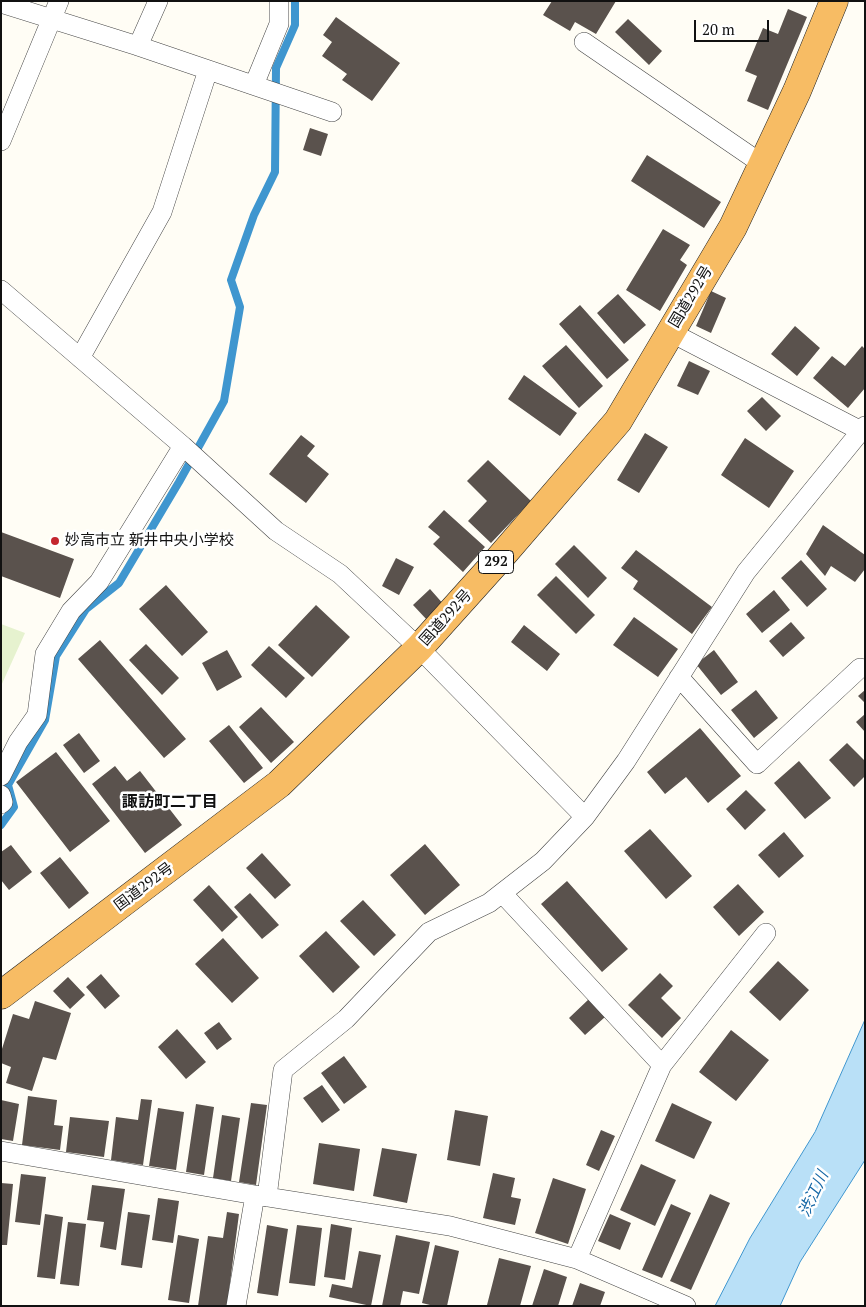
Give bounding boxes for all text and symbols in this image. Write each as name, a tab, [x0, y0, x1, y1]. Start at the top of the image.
scale bar	[696, 10, 771, 42]
text: 20 m	[702, 19, 735, 39]
street label: 国道292号	[666, 263, 716, 331]
place label: 妙高市立 新井中央小学校	[65, 532, 234, 550]
marker: 妙高市立 新井中央小学校	[49, 535, 61, 547]
road number: 292	[478, 550, 514, 574]
street label: 国道292号	[416, 586, 476, 650]
district label: 諏訪町二丁目	[122, 792, 218, 812]
street label: 国道292号	[111, 859, 177, 915]
water label: 渋江川	[795, 1168, 833, 1220]

